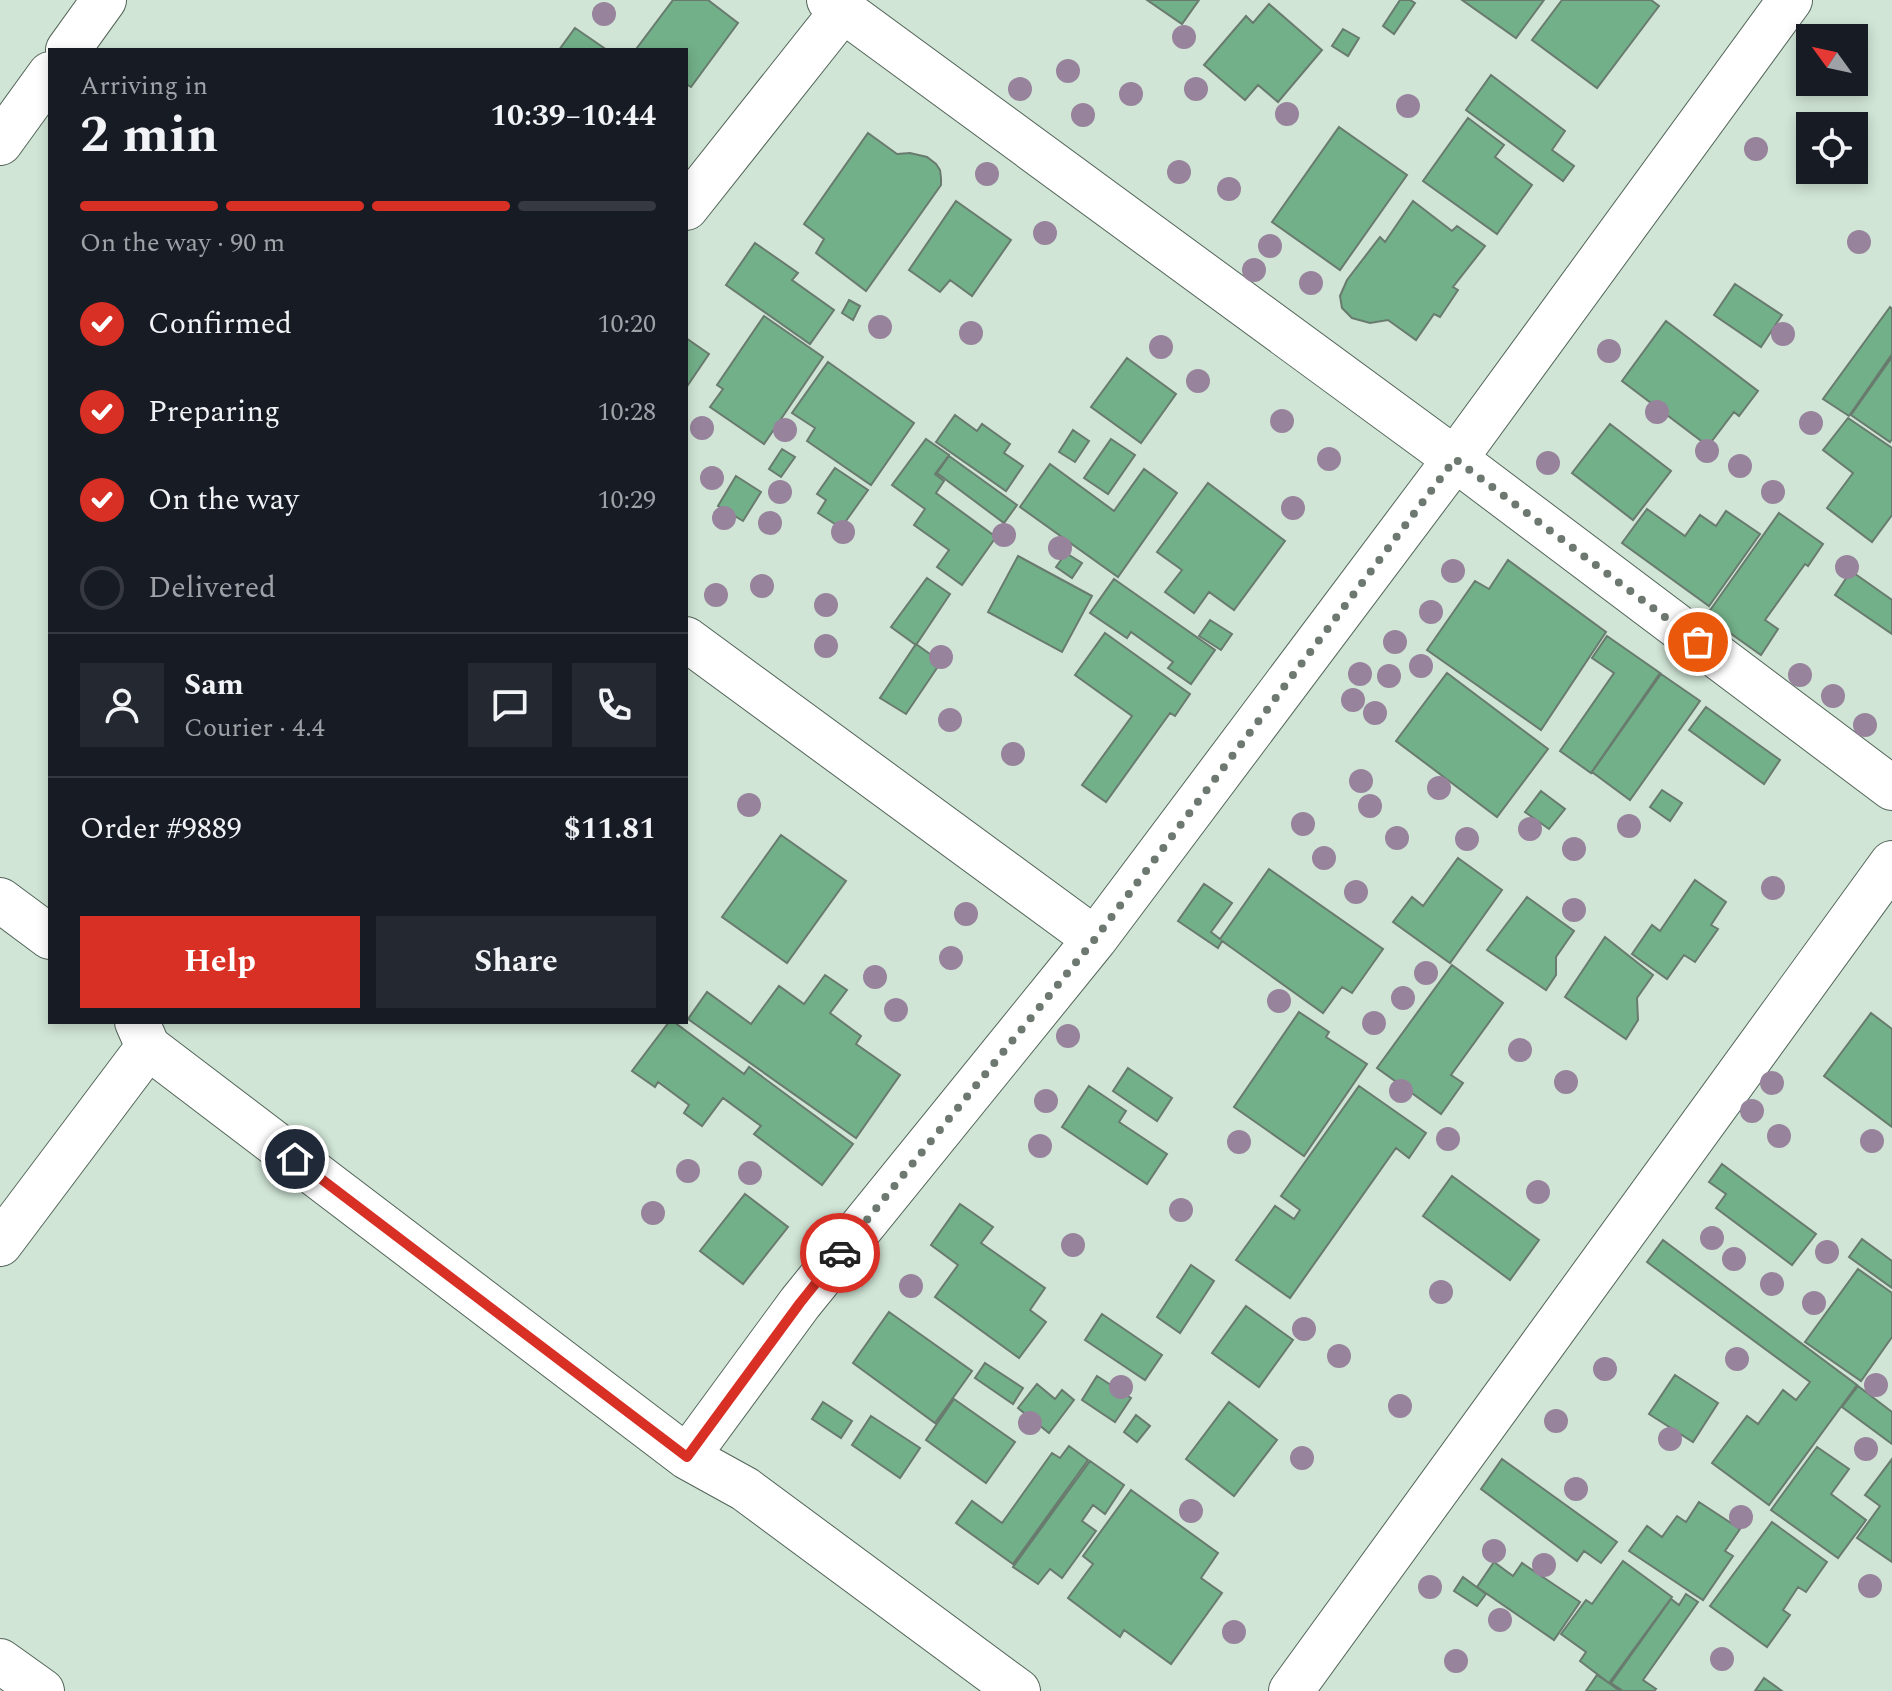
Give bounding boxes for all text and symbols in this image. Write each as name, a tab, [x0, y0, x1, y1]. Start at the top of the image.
north arrow	[1796, 24, 1868, 96]
map controls	[1796, 24, 1868, 184]
text: Arriving in	[80, 66, 208, 106]
text: 10:39–10:44	[490, 93, 656, 139]
text: 2 min	[80, 96, 218, 175]
button: locate	[1796, 112, 1868, 184]
text: On the way · 90 m	[80, 223, 285, 263]
text: Confirmed	[148, 301, 292, 347]
icon: check	[80, 302, 124, 346]
text: 10:20	[597, 304, 656, 344]
text: Preparing	[148, 389, 280, 435]
icon: check	[80, 390, 124, 434]
text: 10:28	[597, 392, 656, 432]
text: On the way	[148, 477, 299, 523]
icon: check	[80, 478, 124, 522]
text: 10:29	[597, 480, 656, 520]
text: Delivered	[148, 565, 276, 611]
pin	[1664, 608, 1732, 676]
icon: bag	[1676, 620, 1720, 664]
text: Sam	[184, 662, 244, 708]
button: person	[80, 663, 164, 747]
button: chat	[468, 663, 552, 747]
button: phone	[572, 663, 656, 747]
text: Courier · 4.4	[184, 708, 325, 748]
text: Order #9889	[80, 806, 242, 852]
text: $11.81	[564, 806, 656, 852]
button: Help	[80, 916, 360, 1008]
button: Share	[376, 916, 656, 1008]
pin	[261, 1125, 329, 1193]
icon: home	[273, 1137, 317, 1181]
courier	[800, 1213, 880, 1293]
icon: car	[818, 1231, 862, 1275]

